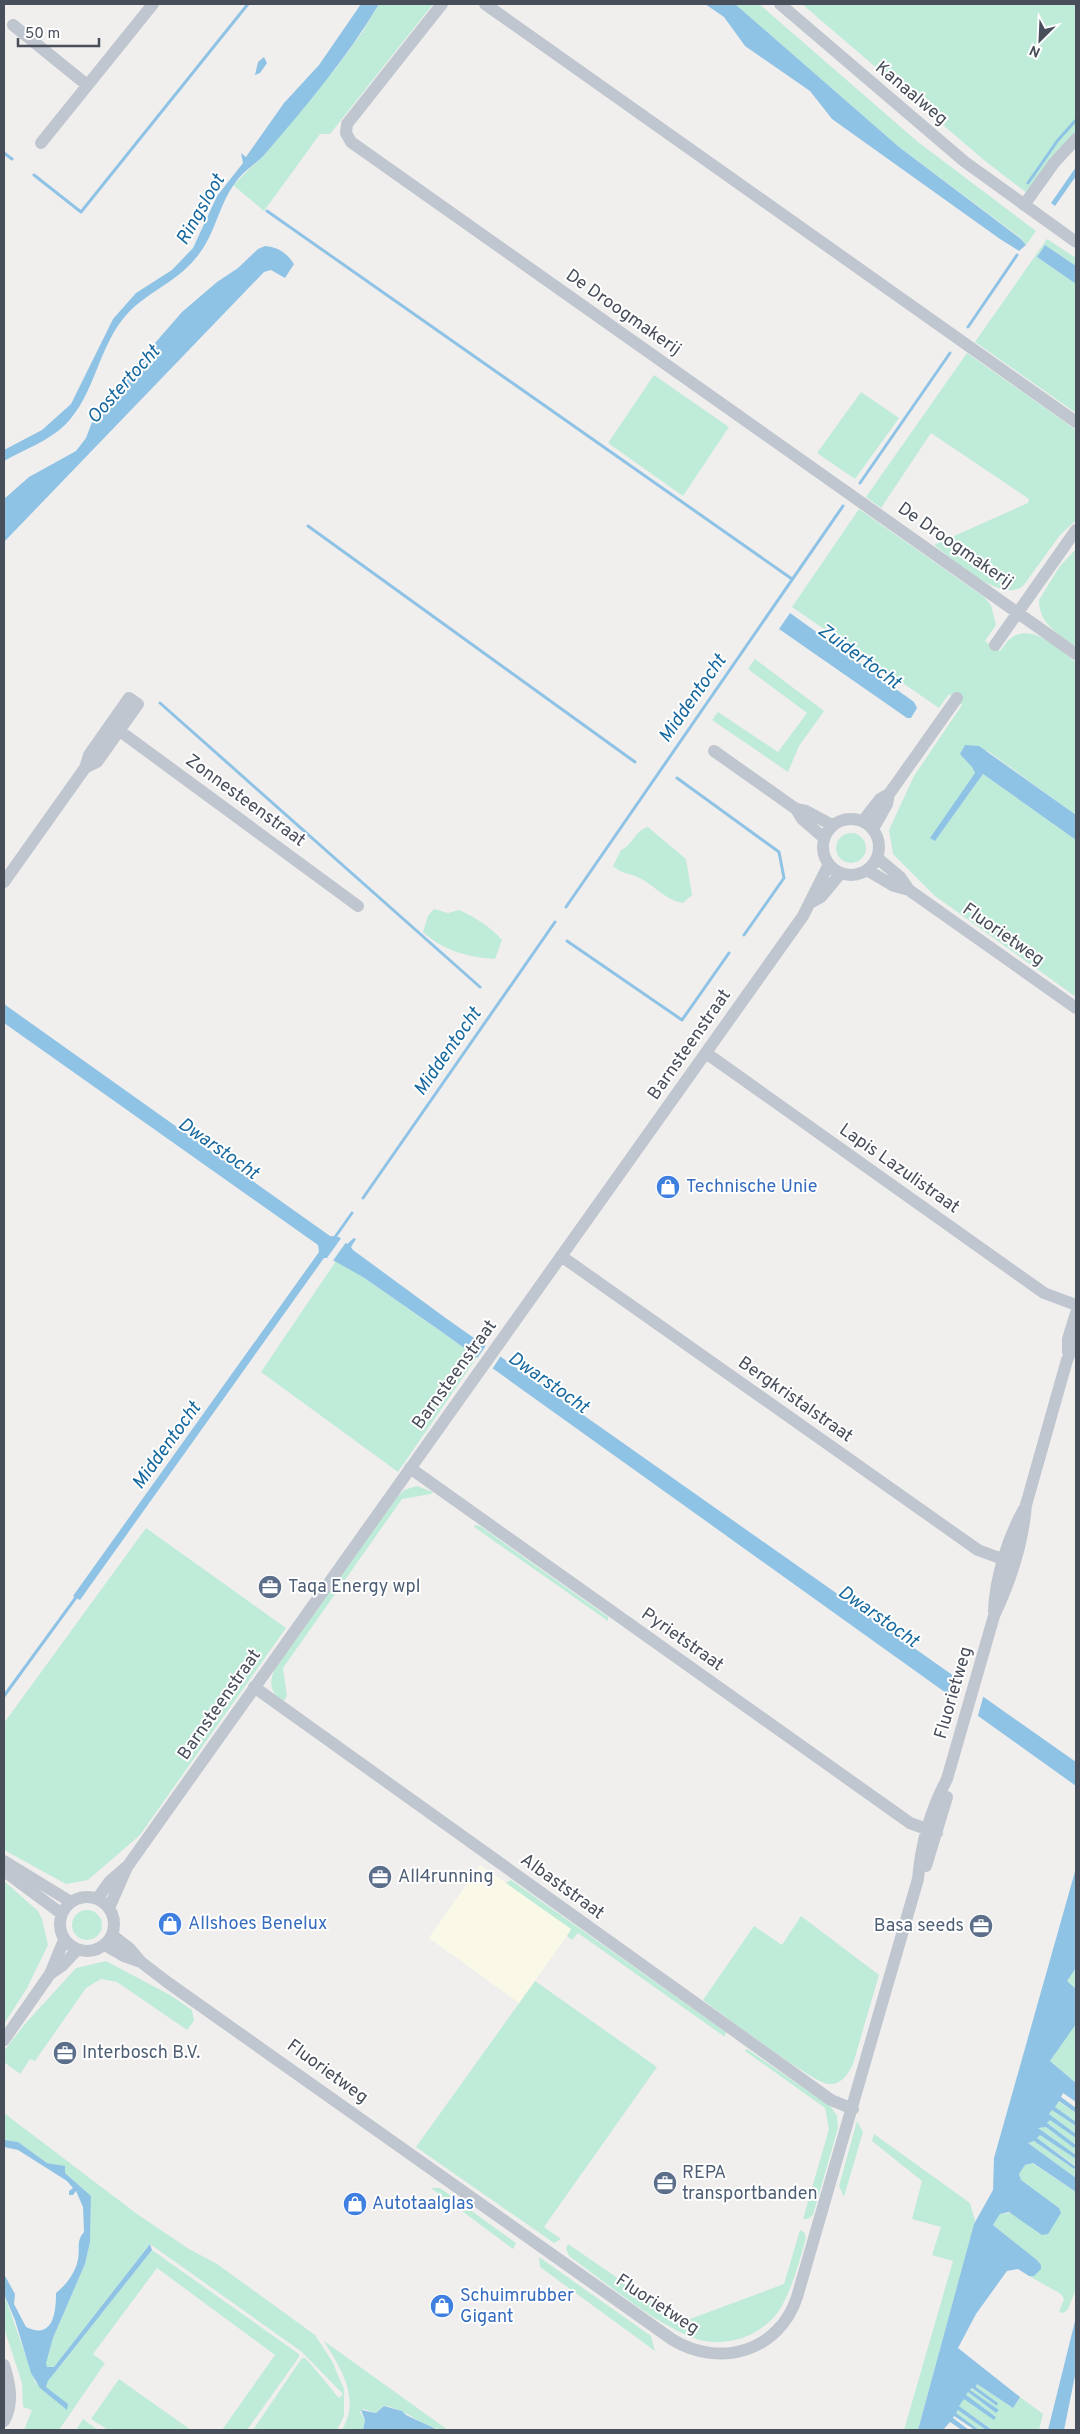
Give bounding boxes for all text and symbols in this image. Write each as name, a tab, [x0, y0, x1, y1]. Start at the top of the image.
scale bar	[18, 15, 99, 47]
north arrow	[1015, 15, 1065, 65]
text: 50 m	[25, 25, 60, 44]
text: N	[1027, 41, 1043, 60]
street label: Kanaalweg	[870, 57, 952, 131]
water label: Ringsloot	[171, 169, 231, 250]
street label: De Droogmakerij	[561, 265, 685, 361]
water label: Oostertocht	[82, 340, 166, 429]
street label: De Droogmakerij	[893, 498, 1017, 594]
water label: Zuidertocht	[813, 619, 906, 696]
water label: Middentocht	[654, 649, 733, 748]
street label: Zonnesteenstraat	[180, 750, 310, 852]
street label: Fluorietweg	[957, 898, 1049, 972]
street label: Barnsteenstraat	[643, 985, 737, 1105]
water label: Middentocht	[409, 1002, 488, 1101]
water label: Dwarstocht	[173, 1112, 264, 1186]
street label: Lapis Lazulistraat	[834, 1119, 964, 1219]
shop icon: Technische Unie	[655, 1174, 681, 1200]
place label: Technische Unie	[686, 1176, 817, 1199]
street label: Barnsteenstraat	[407, 1316, 503, 1434]
water label: Dwarstocht	[503, 1346, 594, 1420]
street label: Bergkristalstraat	[733, 1352, 857, 1448]
water label: Middentocht	[127, 1396, 208, 1495]
office icon: Taqa Energy wpl	[257, 1574, 283, 1600]
place label: Taqa Energy wpl	[288, 1576, 420, 1599]
water label: Dwarstocht	[833, 1580, 924, 1654]
street label: Pyrietstraat	[636, 1603, 728, 1677]
street label: Fluorietweg	[930, 1644, 978, 1742]
street label: Barnsteenstraat	[173, 1645, 267, 1765]
street label: Albaststraat	[516, 1849, 608, 1925]
office icon: All4running	[367, 1864, 393, 1890]
place label: All4running	[398, 1866, 494, 1889]
shop icon: Allshoes Benelux	[157, 1911, 183, 1937]
place label: Allshoes Benelux	[188, 1913, 327, 1936]
office icon: Basa seeds	[968, 1913, 994, 1939]
place label: Basa seeds	[874, 1915, 964, 1938]
street label: Fluorietweg	[282, 2035, 372, 2109]
office icon: Interbosch B.V.	[52, 2040, 78, 2066]
place label: Interbosch B.V.	[82, 2042, 200, 2065]
place label: REPA transportbanden	[682, 2162, 818, 2206]
office icon: REPA transportbanden	[652, 2170, 678, 2196]
shop icon: Autotaalglas	[342, 2191, 368, 2217]
place label: Autotaalglas	[372, 2193, 474, 2216]
street label: Fluorietweg	[611, 2269, 703, 2341]
place label: Schuimrubber Gigant	[460, 2285, 574, 2329]
shop icon: Schuimrubber Gigant	[429, 2293, 455, 2319]

